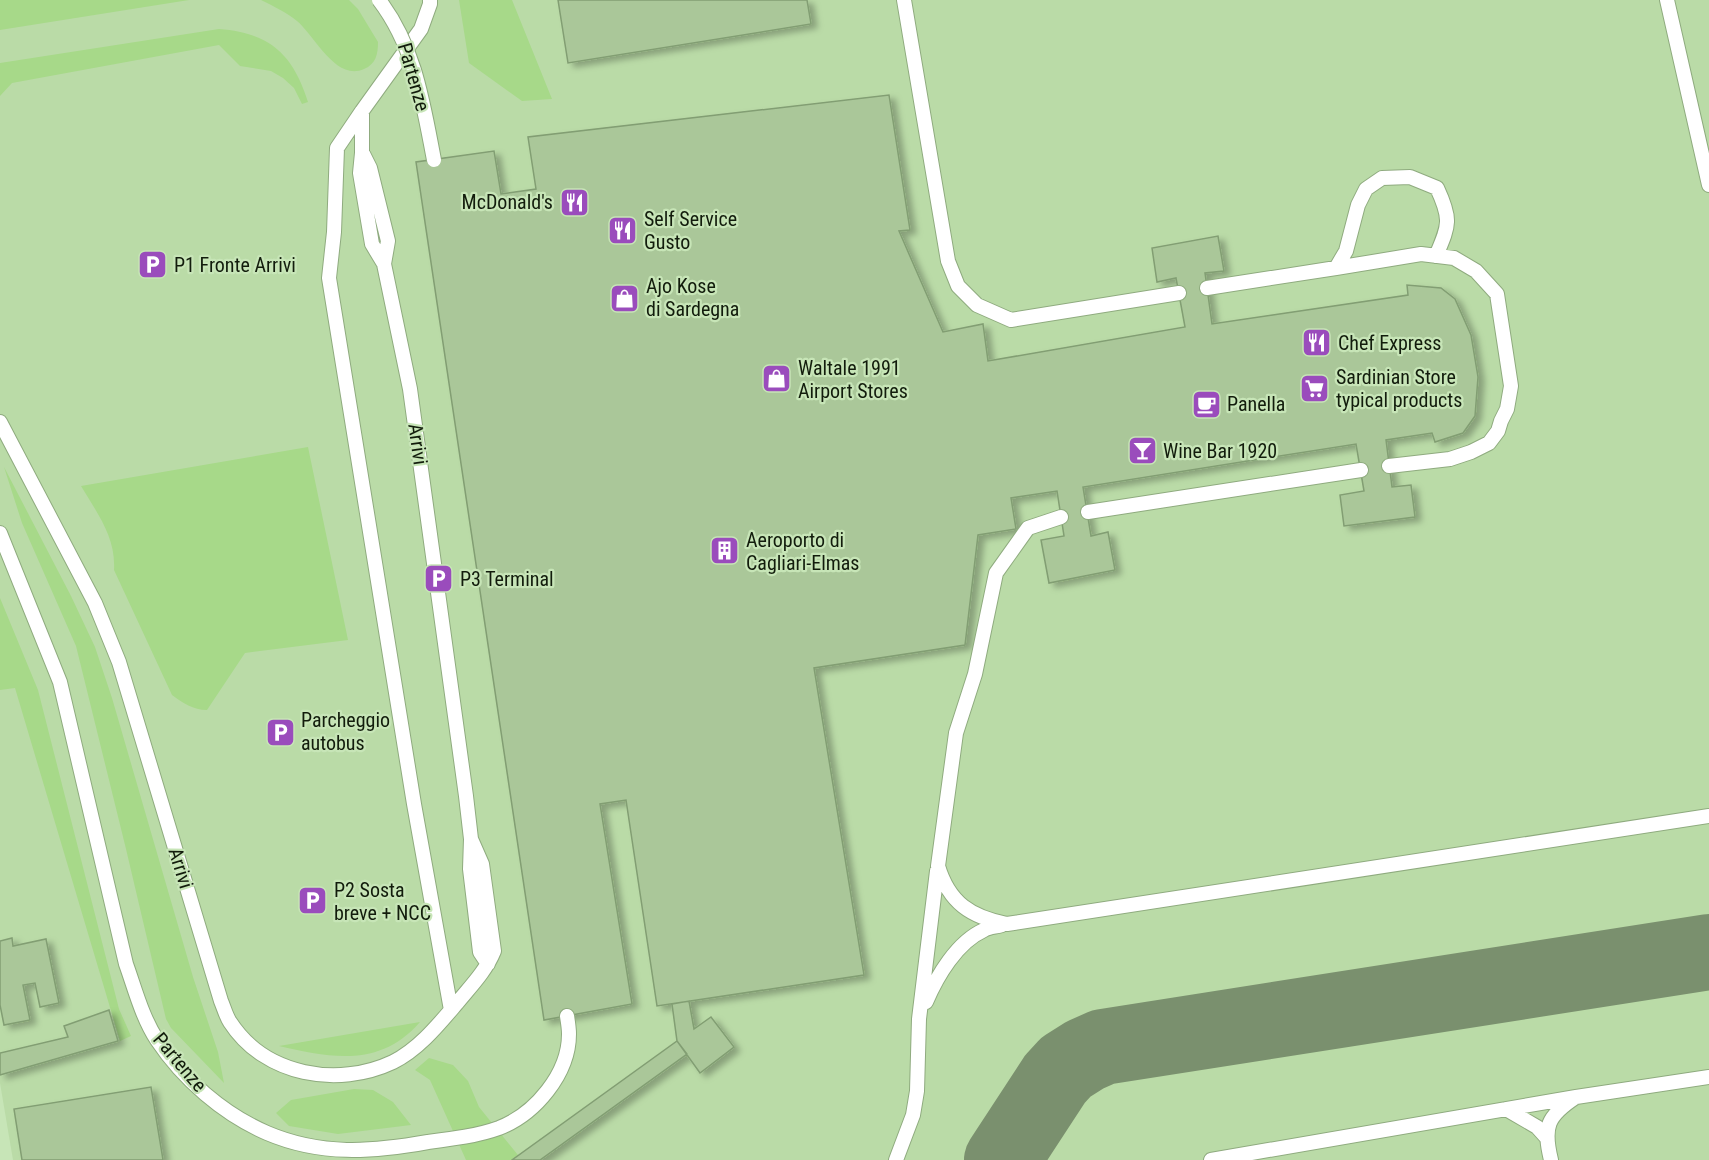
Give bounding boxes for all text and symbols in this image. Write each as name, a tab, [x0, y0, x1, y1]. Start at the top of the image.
street label: Partenze	[393, 40, 435, 114]
restaurant icon: McDonald's	[558, 186, 590, 218]
place label: McDonald's	[462, 190, 553, 214]
place label: Self Service Gusto	[644, 207, 737, 254]
restaurant icon: Self Service Gusto	[607, 214, 639, 246]
parking icon: P1 Fronte Arrivi	[137, 249, 169, 281]
place label: P1 Fronte Arrivi	[174, 253, 296, 277]
place label: Ajo Kose di Sardegna	[646, 274, 739, 321]
shop icon: Ajo Kose di Sardegna	[609, 282, 641, 314]
restaurant icon: Chef Express	[1301, 327, 1333, 359]
place label: Chef Express	[1338, 331, 1441, 355]
place label: Waltale 1991 Airport Stores	[798, 356, 908, 403]
shop icon: Waltale 1991 Airport Stores	[761, 363, 793, 395]
place label: Sardinian Store typical products	[1336, 365, 1462, 412]
supermarket icon: Sardinian Store typical products	[1299, 372, 1331, 404]
cafe icon: Panella	[1190, 388, 1222, 420]
place label: Panella	[1227, 392, 1285, 416]
street label: Arrivi	[403, 422, 433, 466]
bar icon: Wine Bar 1920	[1126, 435, 1158, 467]
place label: Wine Bar 1920	[1163, 439, 1277, 463]
place label: Aeroporto di Cagliari-Elmas	[746, 528, 859, 575]
building icon: Aeroporto di Cagliari-Elmas	[709, 535, 741, 567]
parking icon: P3 Terminal	[423, 563, 455, 595]
place label: P3 Terminal	[460, 567, 554, 591]
place label: Parcheggio autobus	[301, 708, 390, 755]
parking icon: Parcheggio autobus	[264, 716, 296, 748]
street label: Arrivi	[163, 845, 199, 891]
place label: P2 Sosta breve + NCC	[334, 878, 431, 925]
parking icon: P2 Sosta breve + NCC	[297, 885, 329, 917]
street label: Partenze	[148, 1027, 212, 1097]

